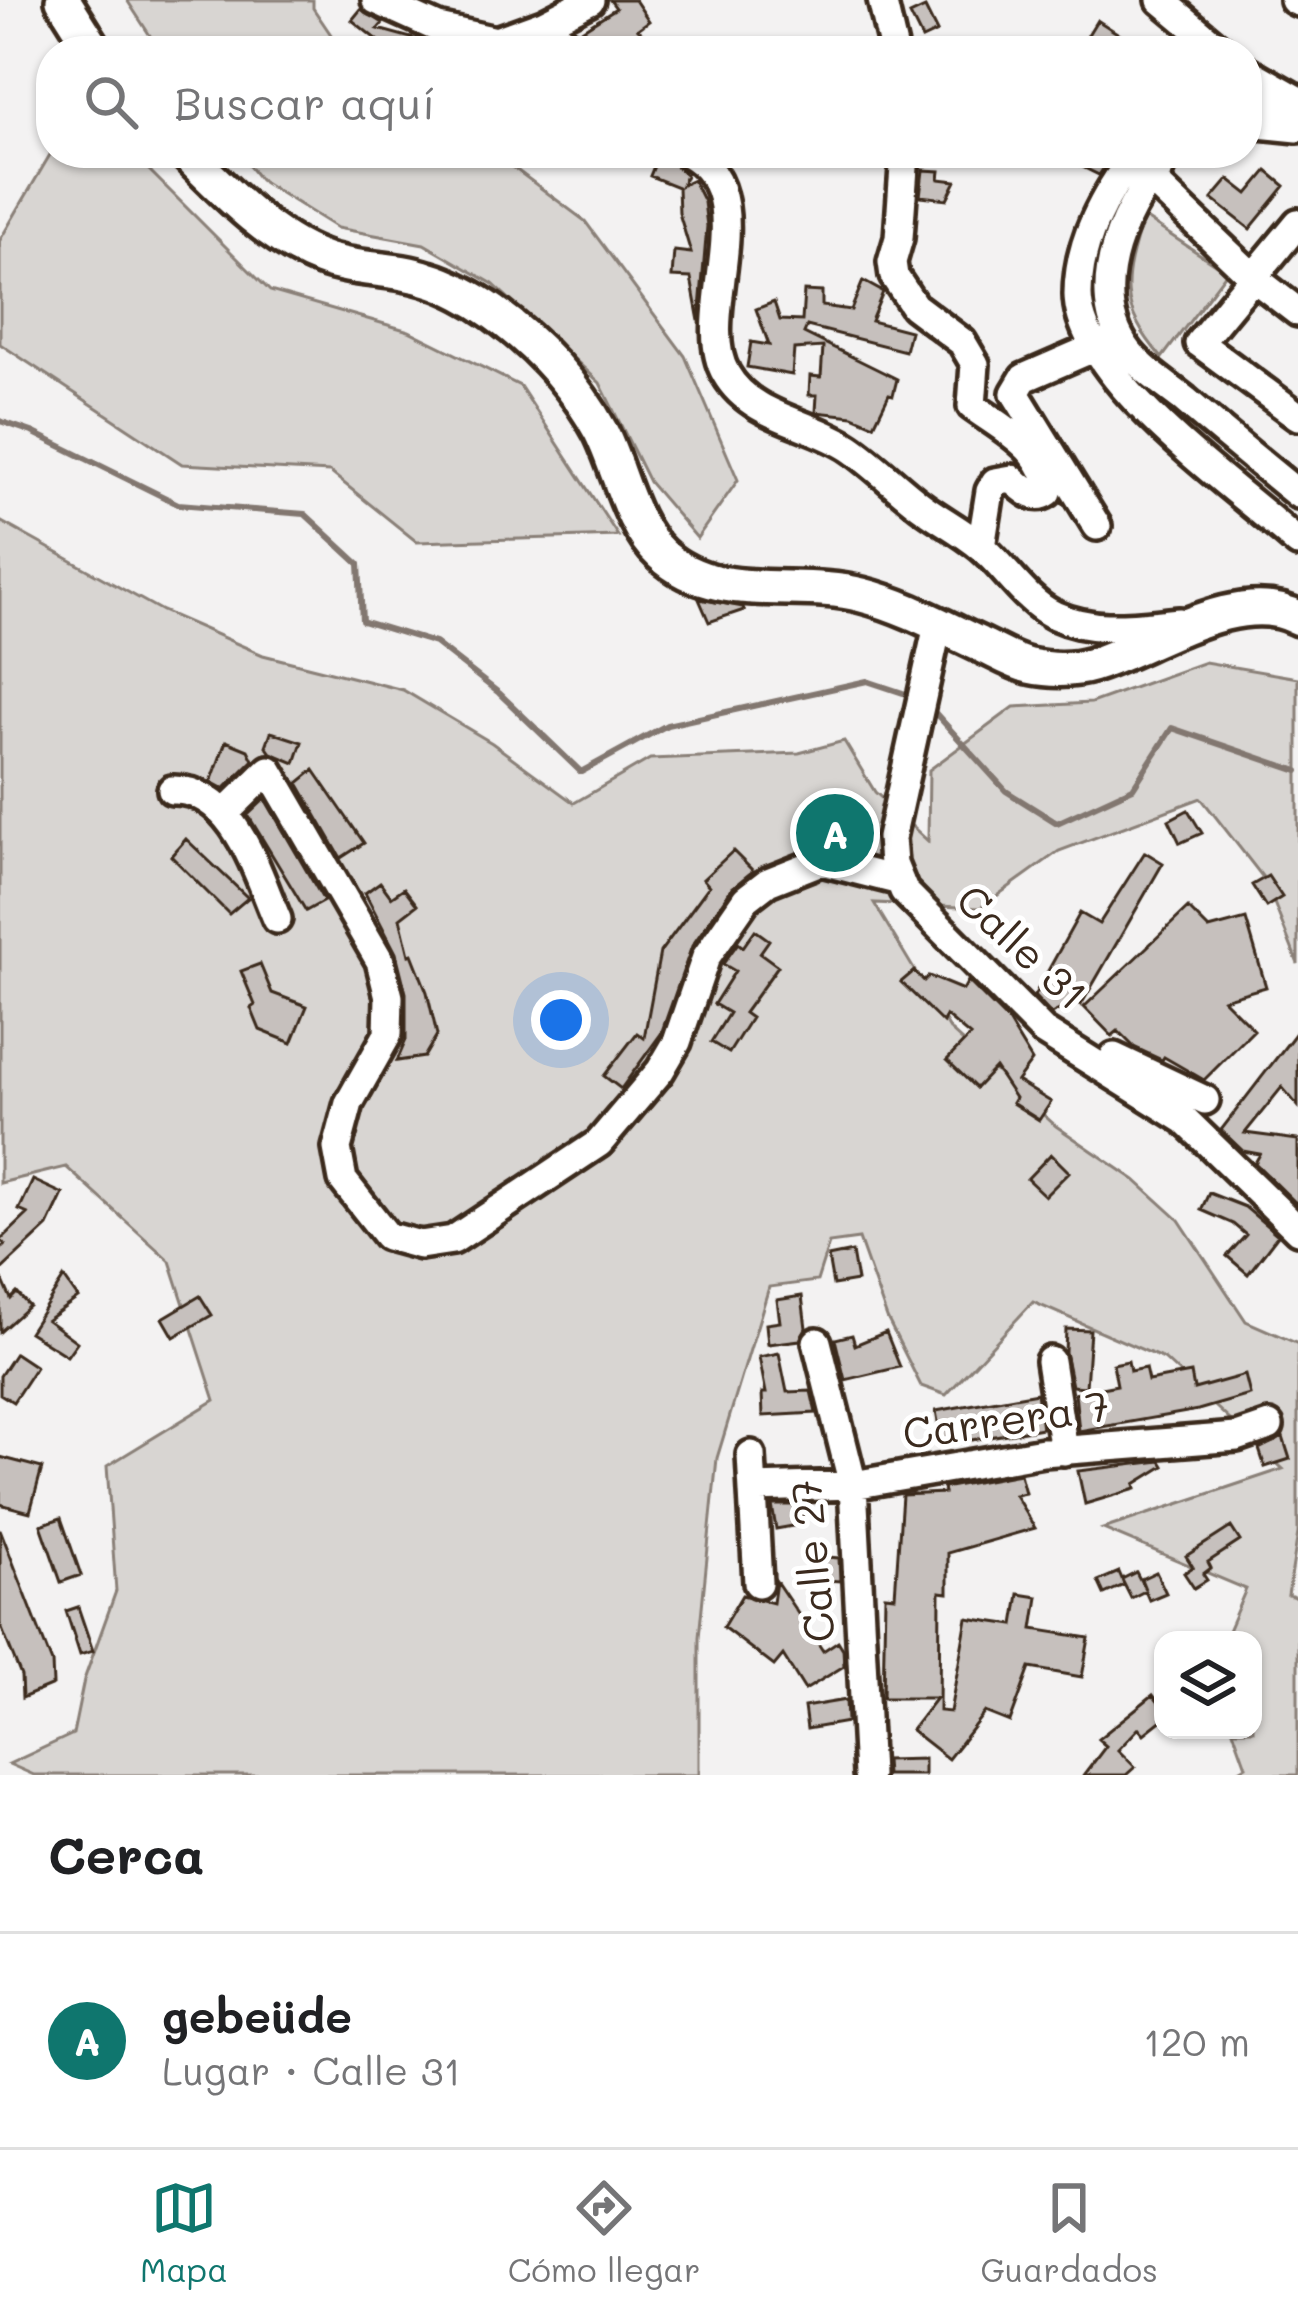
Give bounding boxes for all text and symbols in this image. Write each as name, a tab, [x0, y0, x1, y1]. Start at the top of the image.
search box	[36, 36, 1262, 168]
icon: search	[78, 69, 144, 135]
text: Buscar aquí	[174, 73, 436, 131]
pin: A	[796, 788, 874, 878]
street label: Calle 31	[946, 871, 1100, 1021]
your location	[531, 990, 591, 1050]
street label: Carrera 7	[899, 1377, 1113, 1460]
street label: Calle 27	[777, 1477, 846, 1645]
map controls	[1154, 1631, 1262, 1739]
button: layers	[1154, 1631, 1262, 1739]
text: Cerca	[48, 1820, 205, 1887]
text: gebeüde	[162, 1986, 352, 2044]
text: A	[73, 2015, 101, 2066]
text: 120 m	[1143, 2015, 1250, 2066]
text: Lugar · Calle 31	[162, 2044, 461, 2095]
tab: Mapa	[140, 2175, 228, 2290]
tab: Cómo llegar	[508, 2175, 700, 2290]
tab: Guardados	[980, 2175, 1158, 2290]

